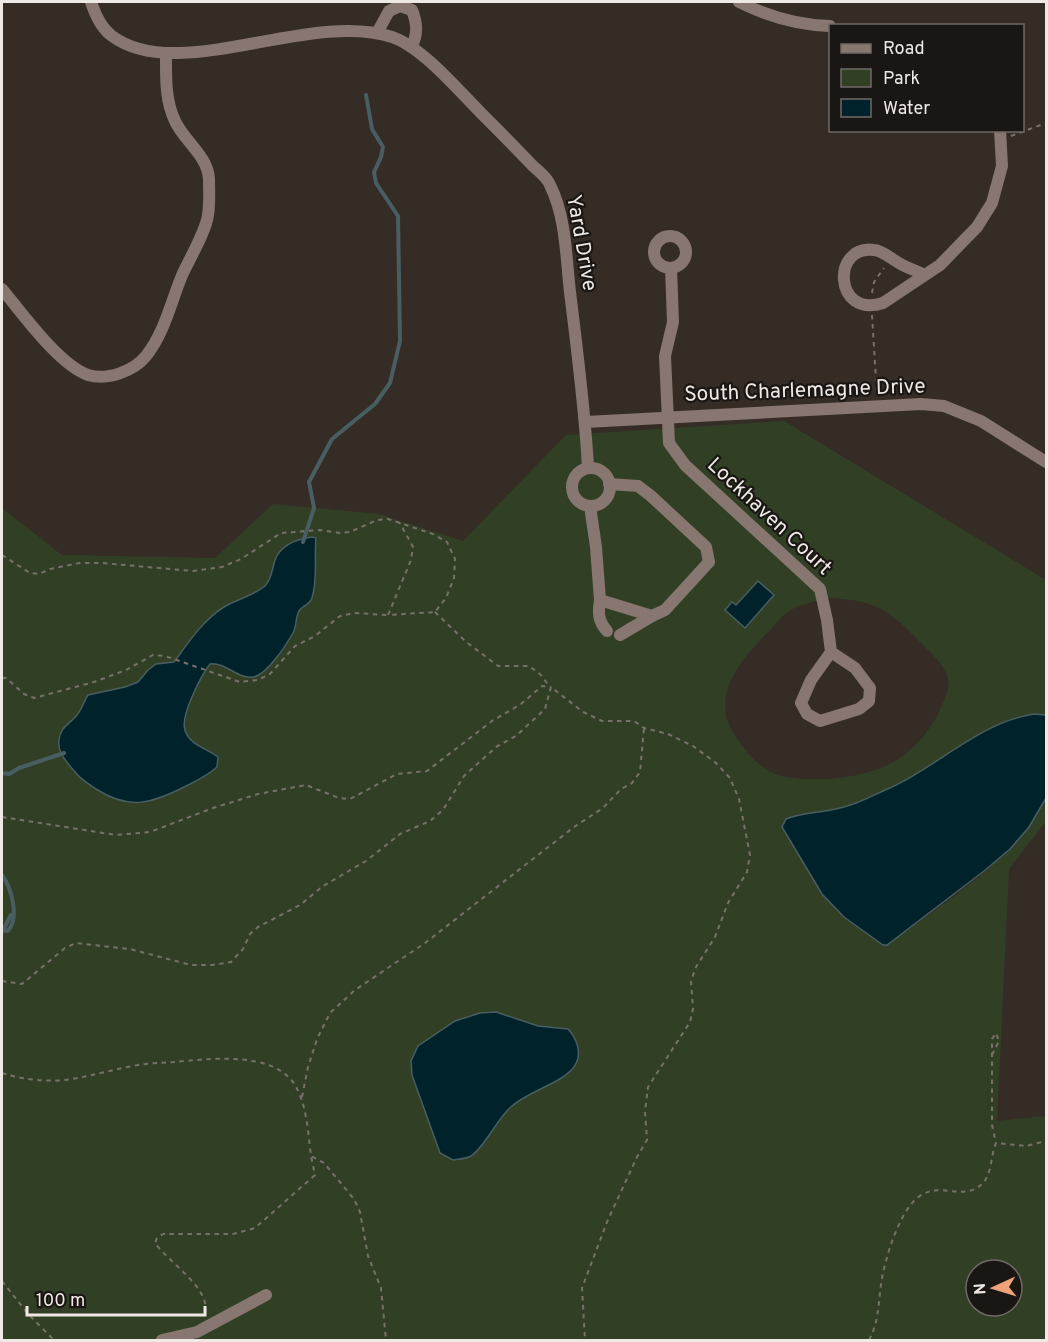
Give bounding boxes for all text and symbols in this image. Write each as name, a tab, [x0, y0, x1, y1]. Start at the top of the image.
legend	[829, 24, 1024, 132]
text: Road	[883, 38, 925, 61]
text: Park	[883, 68, 920, 91]
text: Water	[883, 98, 930, 121]
street label: Yard Drive	[559, 193, 603, 293]
street label: South Charlemagne Drive	[684, 373, 926, 409]
street label: Lockhaven Court	[701, 452, 837, 582]
north arrow	[964, 1258, 1024, 1318]
scale bar	[27, 1279, 206, 1317]
text: N	[971, 1282, 991, 1295]
text: 100 m	[36, 1290, 85, 1313]

